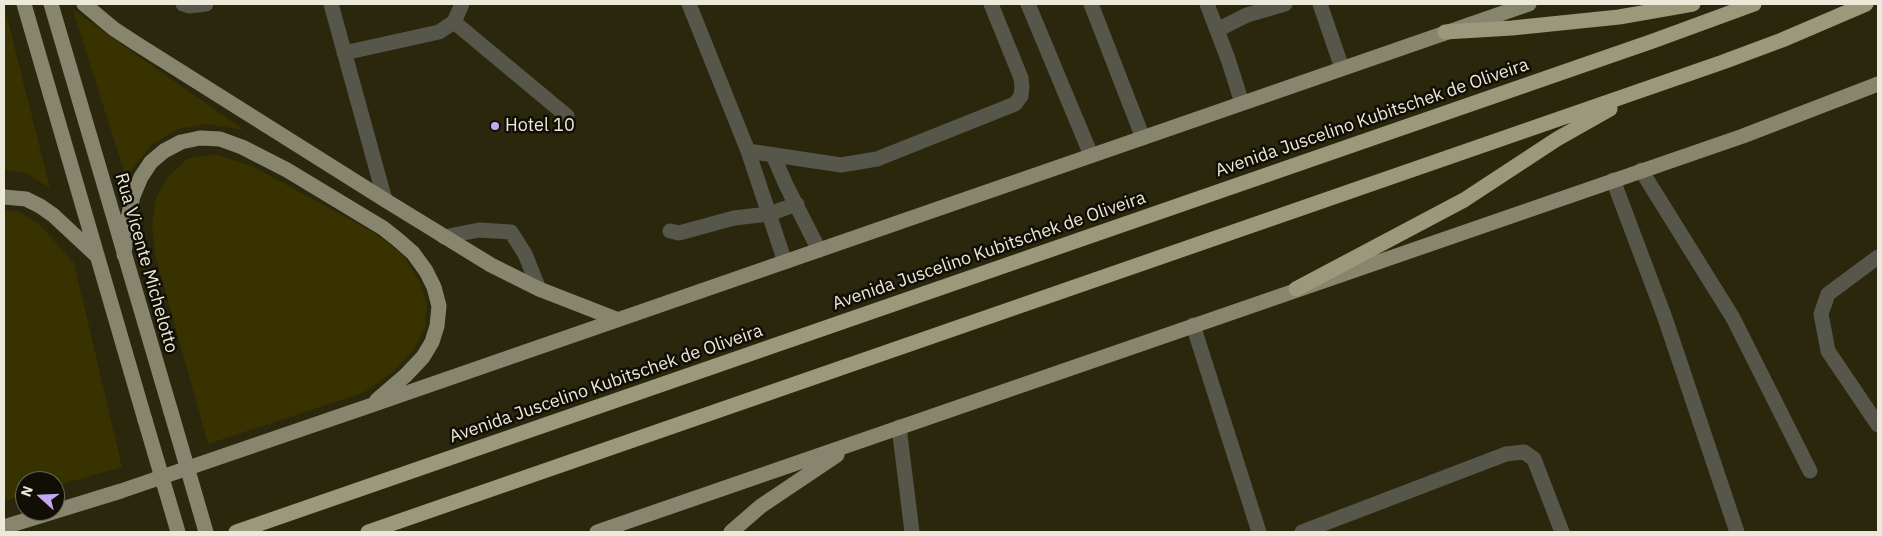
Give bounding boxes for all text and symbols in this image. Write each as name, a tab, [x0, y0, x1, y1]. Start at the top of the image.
street label: Avenida Juscelino Kubitschek de Oliveira	[1212, 54, 1532, 182]
place label: Hotel 10	[505, 115, 575, 137]
marker: Hotel 10	[489, 120, 501, 132]
street label: Rua Vicente Michelotto	[110, 171, 182, 355]
street label: Avenida Juscelino Kubitschek de Oliveira	[829, 187, 1149, 315]
street label: Avenida Juscelino Kubitschek de Oliveira	[446, 320, 766, 448]
north arrow	[15, 471, 65, 521]
text: N	[17, 483, 37, 499]

